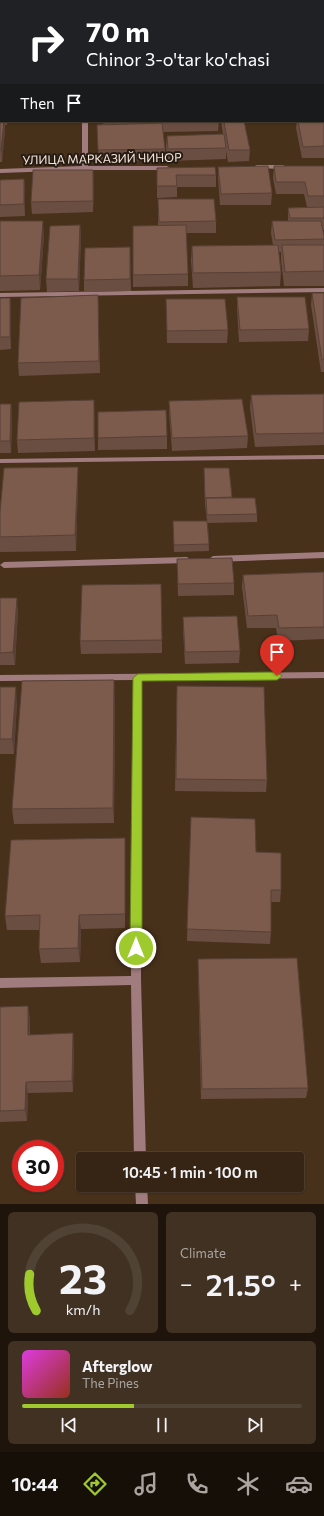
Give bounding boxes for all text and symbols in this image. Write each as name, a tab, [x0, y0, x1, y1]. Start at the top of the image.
text: 70 m	[86, 14, 150, 48]
icon: right	[20, 16, 72, 68]
text: Chinor 3-o'tar ko'chasi	[86, 48, 270, 70]
icon: arrive	[63, 92, 85, 114]
text: Then	[20, 94, 55, 112]
street label: УЛИЦА МАРКАЗИЙ ЧИНОР	[22, 150, 182, 166]
pin	[260, 635, 294, 676]
icon: arrive	[266, 641, 288, 663]
position arrow	[115, 927, 157, 969]
speed limit sign: 30	[12, 1140, 64, 1192]
text: 10:45 · 1 min · 100 m	[122, 1163, 258, 1181]
text: Climate	[180, 1245, 226, 1261]
text: 23	[59, 1251, 107, 1302]
text: 21.5°	[206, 1265, 276, 1302]
text: −	[180, 1270, 193, 1297]
text: +	[289, 1270, 302, 1297]
text: km/h	[66, 1299, 100, 1317]
text: Afterglow	[82, 1357, 152, 1375]
text: The Pines	[82, 1375, 139, 1391]
icon: previous	[58, 1414, 80, 1436]
icon: pause	[151, 1414, 173, 1436]
icon: next	[244, 1414, 266, 1436]
icon: directions	[81, 1470, 109, 1498]
icon: music	[132, 1470, 160, 1498]
icon: phone	[183, 1470, 211, 1498]
icon: climate	[234, 1470, 262, 1498]
icon: car	[285, 1470, 313, 1498]
text: 10:44	[11, 1473, 58, 1495]

